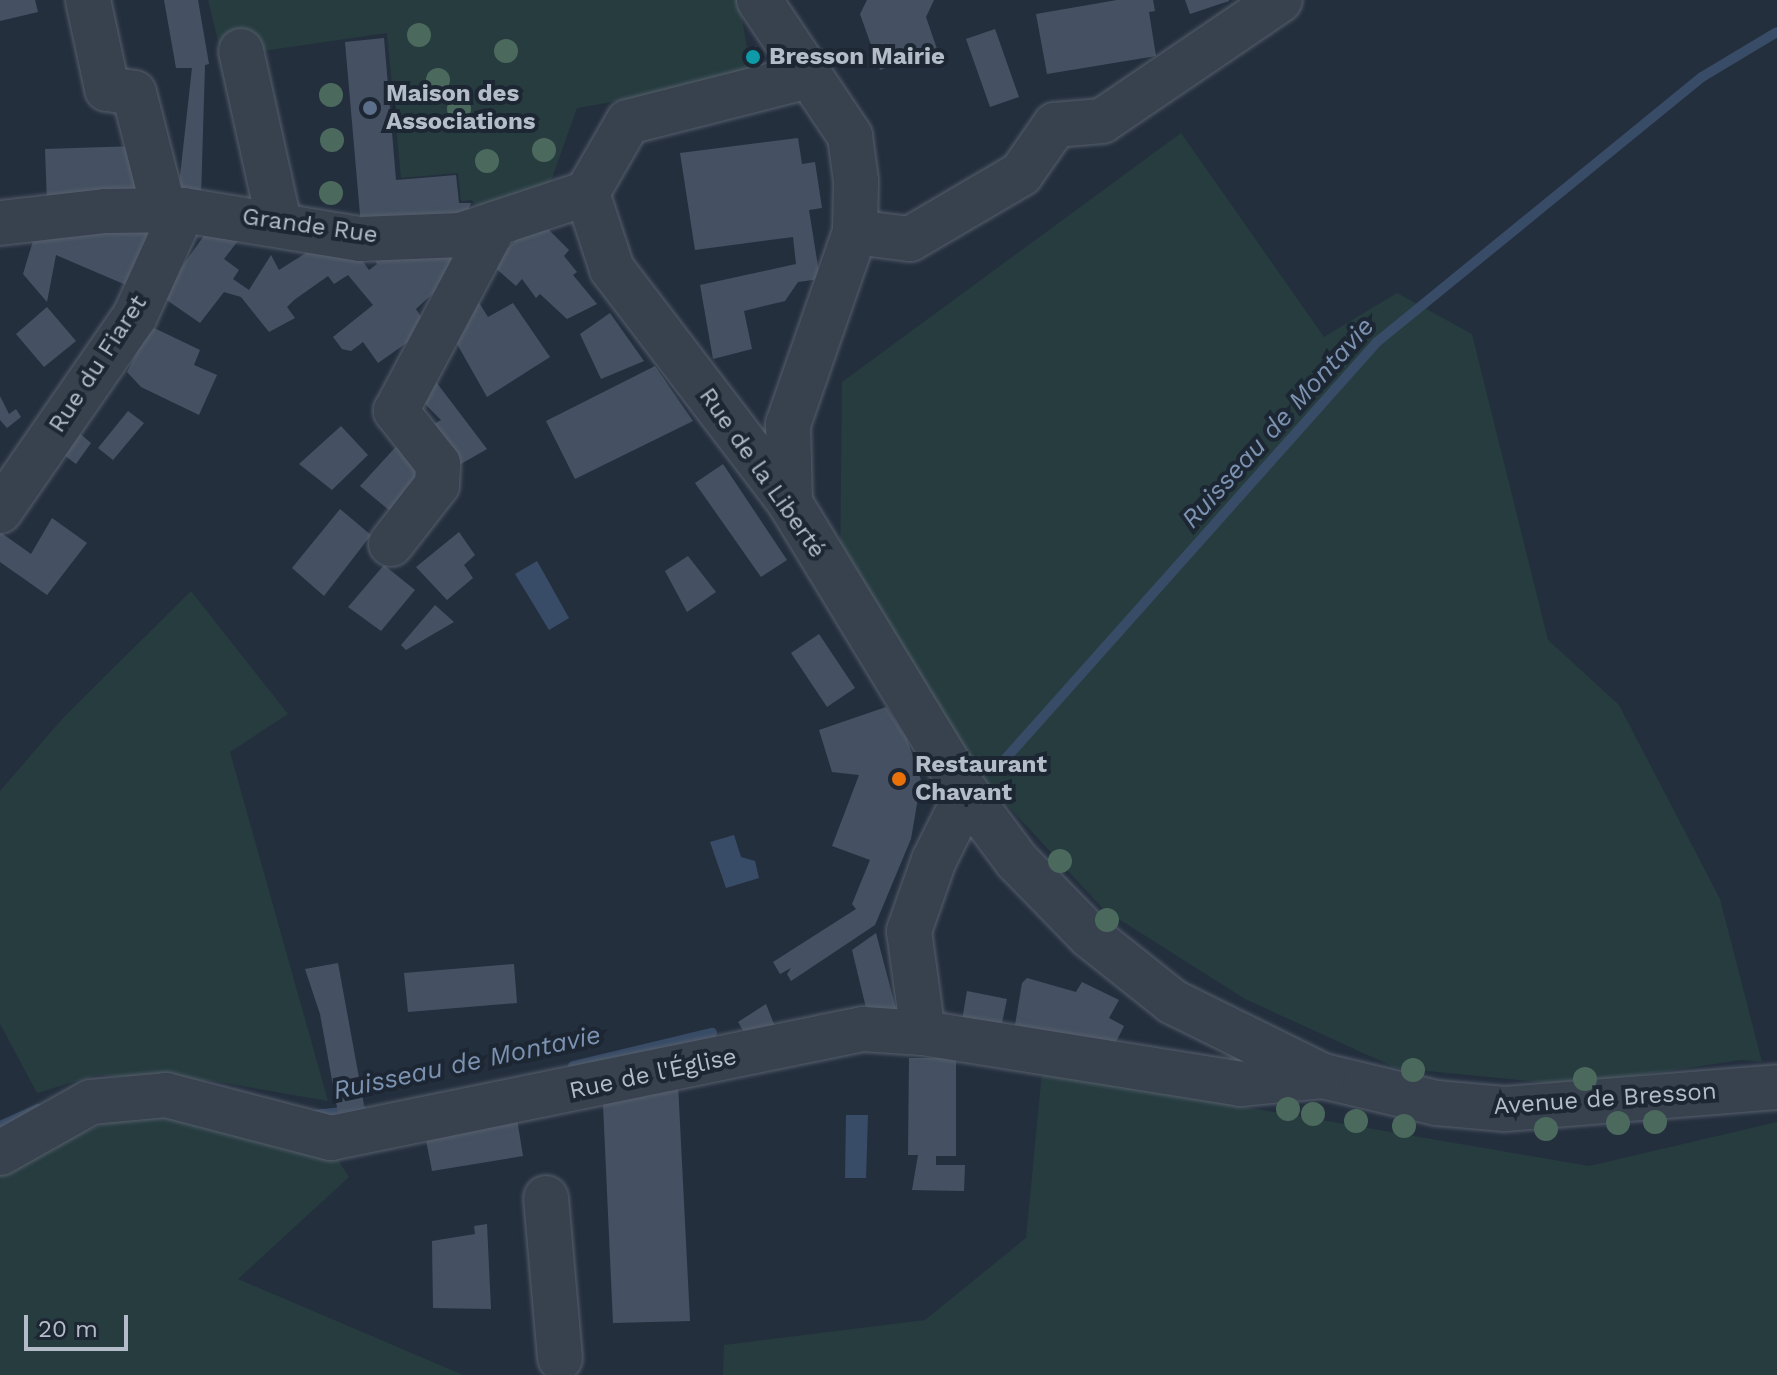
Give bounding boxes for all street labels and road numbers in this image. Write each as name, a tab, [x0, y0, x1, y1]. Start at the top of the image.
street label: Grande Rue	[240, 202, 380, 250]
street label: Rue du Fiaret	[43, 290, 153, 438]
street label: Rue de la Liberté	[692, 382, 832, 564]
street label: Rue de l'Église	[567, 1042, 739, 1106]
street label: Avenue de Bresson	[1492, 1077, 1718, 1121]

